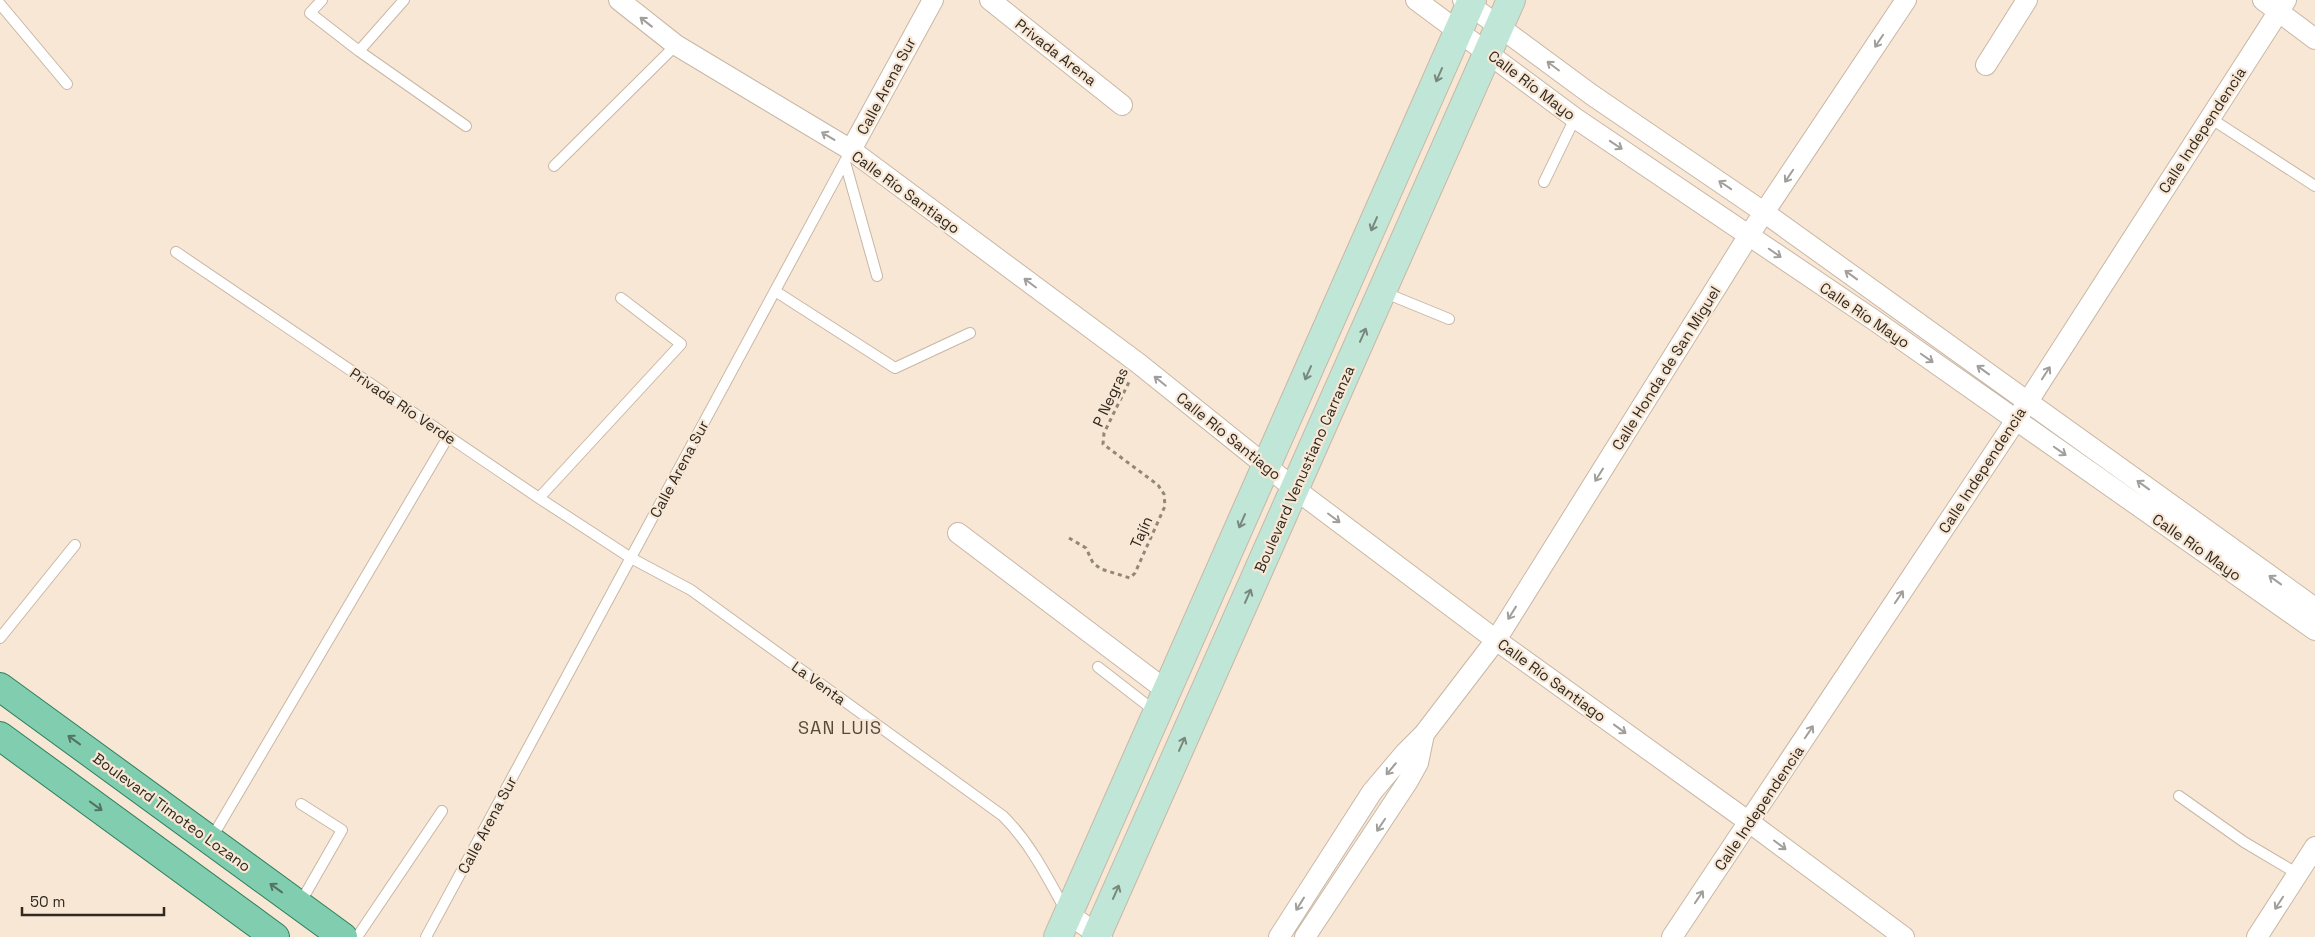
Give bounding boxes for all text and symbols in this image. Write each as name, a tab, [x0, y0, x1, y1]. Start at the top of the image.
street label: Privada Arena	[1012, 14, 1101, 90]
one-way arrow	[640, 16, 653, 27]
one-way arrow	[1874, 33, 1884, 47]
street label: Calle Arena Sur	[852, 34, 920, 138]
street label: Calle Río Mayo	[1485, 46, 1579, 124]
one-way arrow	[1546, 61, 1560, 71]
street label: Calle Independencia	[2154, 63, 2250, 197]
one-way arrow	[1434, 67, 1444, 82]
one-way arrow	[821, 131, 835, 141]
one-way arrow	[1609, 140, 1623, 150]
street label: Calle Río Santiago	[848, 146, 964, 238]
one-way arrow	[1784, 169, 1794, 183]
one-way arrow	[1718, 180, 1732, 190]
one-way arrow	[1369, 216, 1379, 231]
one-way arrow	[1767, 248, 1781, 258]
one-way arrow	[1844, 270, 1858, 280]
one-way arrow	[1024, 278, 1037, 289]
street label: Calle Río Mayo	[1816, 278, 1914, 352]
street label: Calle Honda de San Miguel	[1608, 282, 1724, 454]
one-way arrow	[1359, 328, 1369, 343]
one-way arrow	[1920, 353, 1934, 363]
street label: Boulevard Venustiano Carranza	[1250, 362, 1358, 575]
street label: Privada Río Verde	[346, 363, 460, 449]
street label: P Negras	[1088, 364, 1132, 430]
one-way arrow	[1302, 365, 1312, 380]
one-way arrow	[1976, 365, 1990, 375]
one-way arrow	[2041, 367, 2051, 381]
one-way arrow	[1154, 376, 1167, 387]
street label: Calle Río Santiago	[1173, 388, 1285, 484]
street label: Calle Independencia	[1934, 403, 2030, 537]
street label: Calle Arena Sur	[645, 417, 713, 521]
one-way arrow	[2053, 446, 2067, 456]
one-way arrow	[1593, 468, 1603, 482]
one-way arrow	[2136, 480, 2150, 490]
street label: Calle Río Mayo	[2149, 509, 2245, 585]
street label: Tajín	[1126, 513, 1156, 551]
one-way arrow	[1236, 513, 1246, 528]
one-way arrow	[1327, 513, 1341, 523]
one-way arrow	[2268, 575, 2282, 585]
one-way arrow	[1243, 589, 1253, 604]
one-way arrow	[1894, 590, 1904, 604]
one-way arrow	[1507, 606, 1518, 620]
street label: Calle Río Santiago	[1494, 634, 1610, 726]
street label: La Venta	[788, 657, 850, 709]
district label: SAN LUIS	[798, 716, 882, 739]
one-way arrow	[1613, 724, 1627, 734]
one-way arrow	[1804, 726, 1814, 740]
one-way arrow	[67, 735, 81, 745]
one-way arrow	[1177, 737, 1187, 752]
street label: Calle Independencia	[1710, 742, 1808, 874]
street label: Boulevard Timoteo Lozano	[89, 748, 255, 876]
one-way arrow	[1385, 763, 1396, 776]
street label: Calle Arena Sur	[453, 773, 521, 877]
one-way arrow	[89, 801, 103, 811]
one-way arrow	[1376, 817, 1386, 831]
one-way arrow	[1773, 840, 1787, 850]
one-way arrow	[270, 882, 283, 893]
scale bar	[22, 884, 165, 916]
one-way arrow	[1111, 885, 1121, 900]
one-way arrow	[1695, 890, 1705, 904]
text: 50 m	[30, 892, 65, 911]
one-way arrow	[2274, 896, 2284, 910]
one-way arrow	[1294, 897, 1305, 911]

